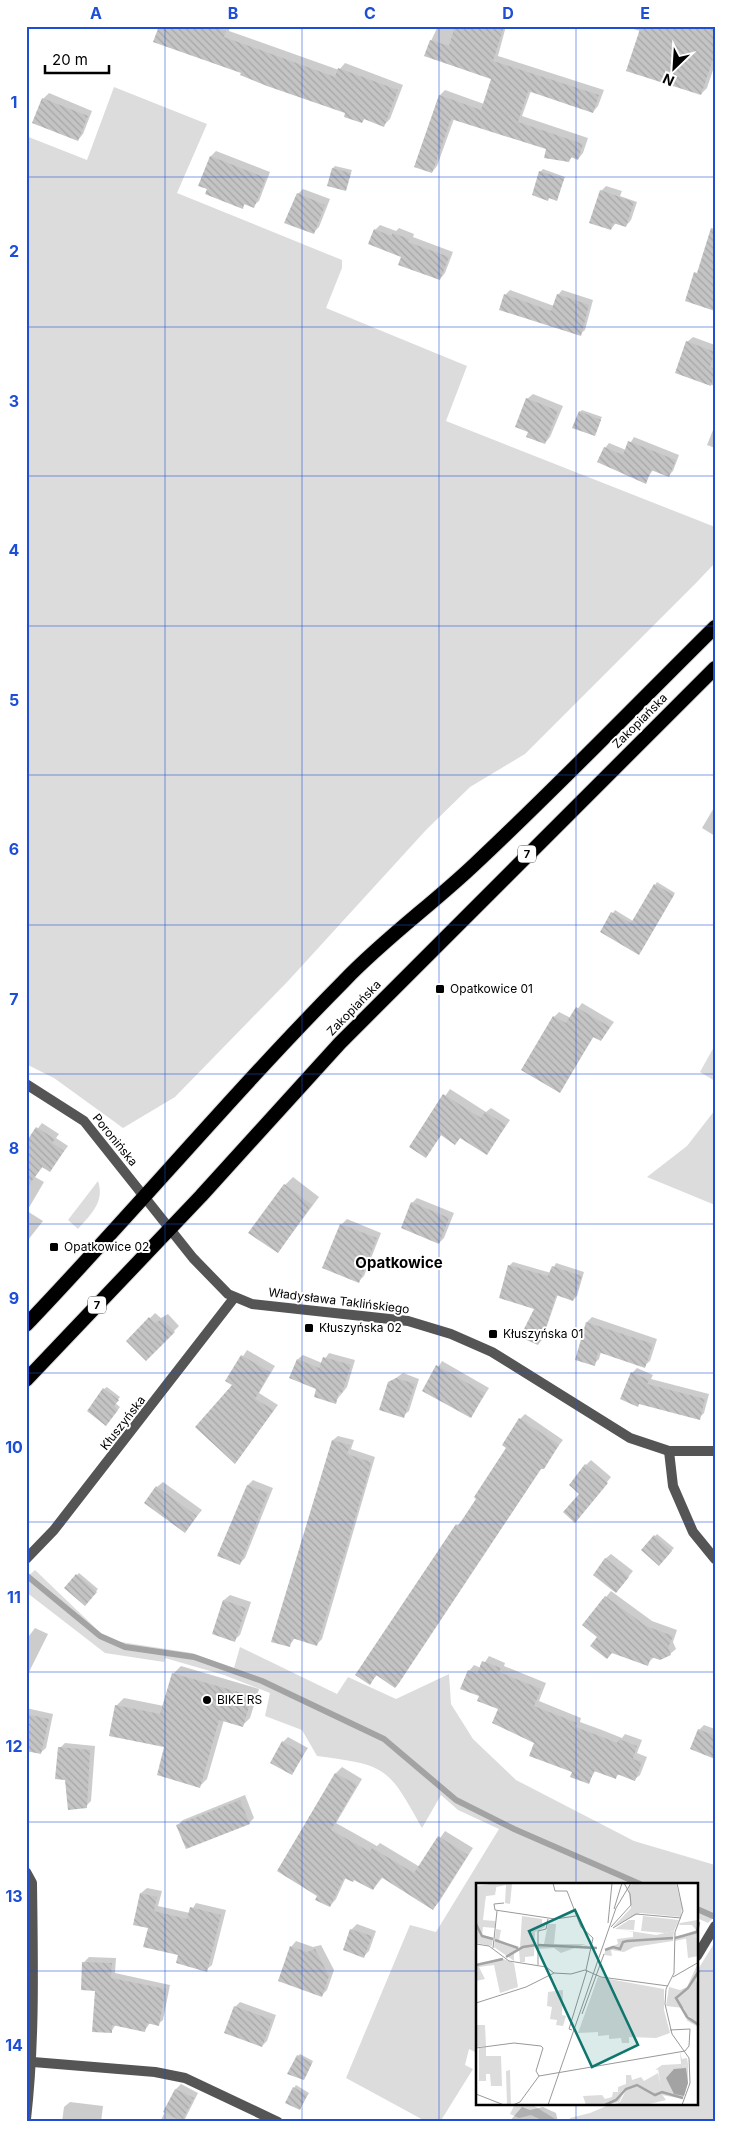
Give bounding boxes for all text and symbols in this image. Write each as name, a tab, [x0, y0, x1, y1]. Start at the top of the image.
text: A	[90, 3, 102, 23]
text: B	[228, 3, 238, 23]
text: C	[364, 3, 376, 23]
text: D	[502, 3, 514, 23]
text: E	[640, 3, 650, 23]
scale bar	[45, 42, 109, 74]
north arrow	[648, 42, 698, 92]
text: 20 m	[52, 50, 88, 69]
text: N	[660, 70, 677, 90]
text: 1	[11, 92, 17, 112]
text: 2	[9, 241, 19, 261]
text: 3	[9, 391, 19, 411]
text: 4	[9, 540, 20, 560]
text: 5	[9, 690, 19, 710]
street label: Zakopiańska	[609, 690, 670, 751]
text: 6	[9, 839, 19, 859]
road number: 7	[518, 846, 536, 862]
street label: Zakopiańska	[323, 977, 384, 1039]
place label: Opatkowice 01	[450, 981, 533, 996]
marker: Opatkowice 01	[434, 983, 446, 995]
text: 7	[9, 989, 19, 1009]
street label: Poronińska	[90, 1110, 141, 1169]
text: 8	[9, 1138, 19, 1158]
place label: Opatkowice 02	[64, 1239, 149, 1254]
marker: Opatkowice 02	[48, 1241, 60, 1253]
district label: Opatkowice	[355, 1253, 443, 1272]
street label: Władysława Taklińskiego	[268, 1284, 410, 1317]
text: 9	[9, 1288, 19, 1308]
road number: 7	[88, 1296, 106, 1314]
place label: Kłuszyńska 02	[319, 1320, 402, 1335]
marker: Kłuszyńska 02	[303, 1322, 315, 1334]
place label: Kłuszyńska 01	[503, 1326, 583, 1341]
marker: Kłuszyńska 01	[487, 1328, 499, 1340]
street label: Kłuszyńska	[97, 1393, 148, 1453]
text: 10	[5, 1437, 23, 1457]
text: 11	[7, 1587, 21, 1607]
place label: BIKE RS	[217, 1692, 262, 1707]
marker: BIKE RS	[201, 1694, 213, 1706]
text: 12	[6, 1736, 22, 1756]
inset map	[476, 1883, 698, 2106]
text: 13	[5, 1886, 23, 1906]
text: 14	[5, 2035, 23, 2055]

